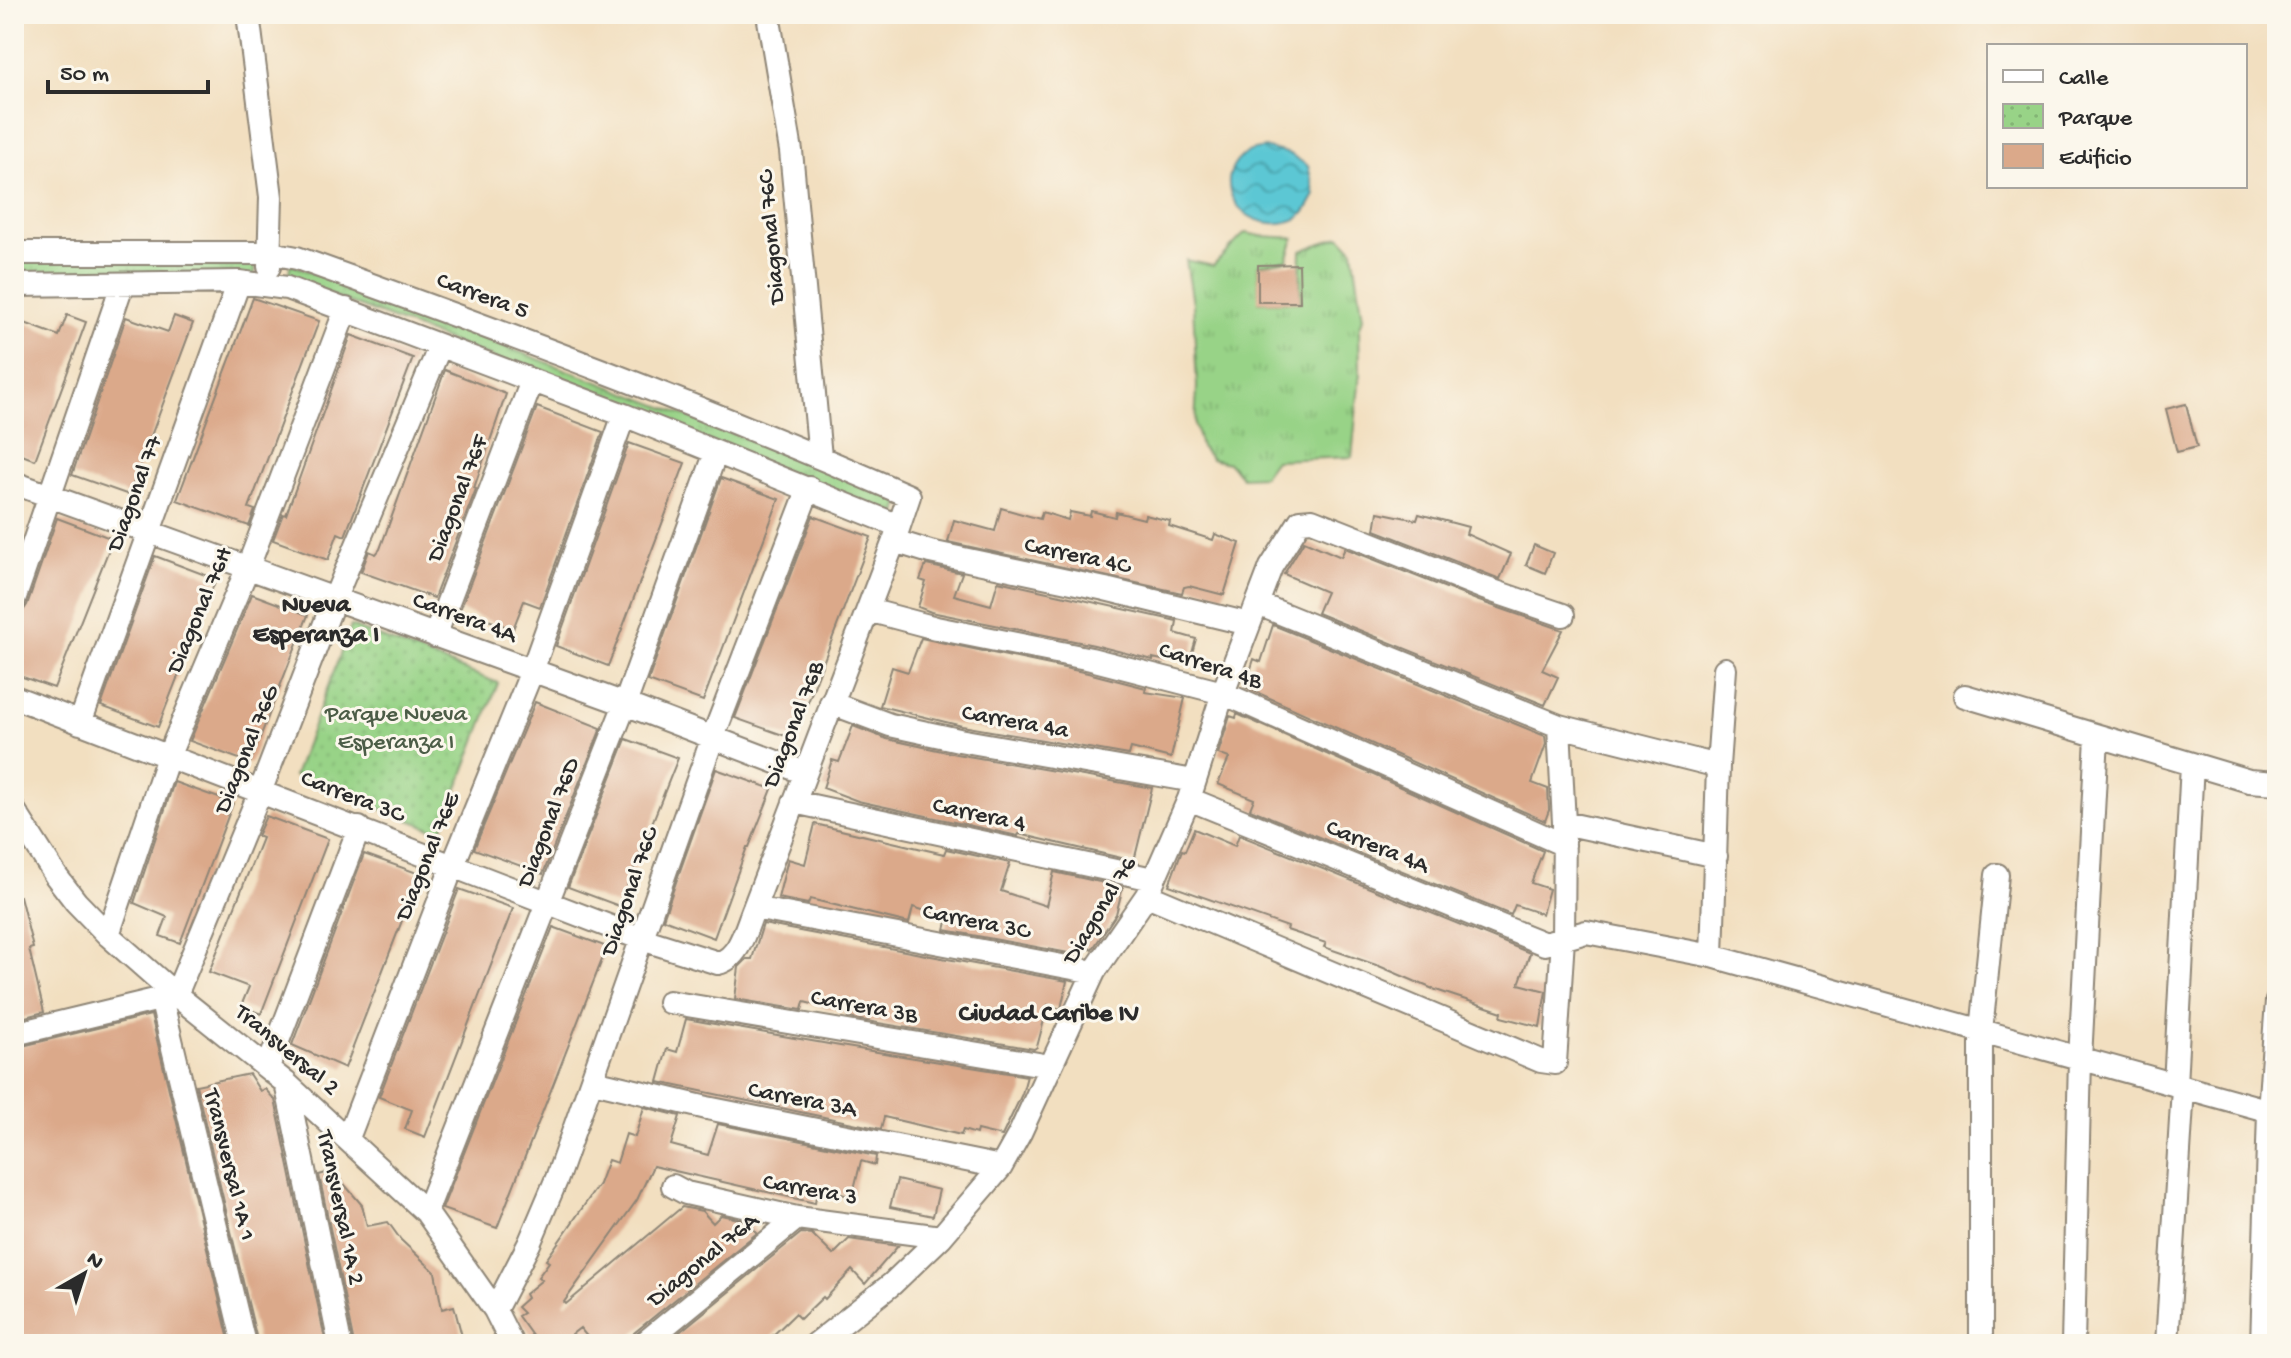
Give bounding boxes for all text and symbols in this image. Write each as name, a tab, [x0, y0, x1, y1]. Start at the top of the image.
scale bar	[48, 44, 208, 94]
legend	[1987, 44, 2247, 188]
text: 50 m	[60, 61, 109, 90]
text: Calle	[2059, 65, 2109, 94]
text: Parque	[2058, 105, 2133, 134]
text: Edificio	[2059, 145, 2132, 174]
street label: Diagonal 76C	[753, 167, 793, 307]
street label: Carrera 5	[432, 267, 532, 327]
street label: Diagonal 76F	[421, 430, 497, 568]
street label: Diagonal 77	[101, 432, 170, 558]
street label: Carrera 4C	[1021, 532, 1135, 583]
street label: Diagonal 76H	[161, 543, 241, 680]
street label: Carrera 4A	[408, 587, 522, 652]
district label: Nueva Esperanza I	[253, 591, 379, 652]
street label: Carrera 4B	[1155, 637, 1266, 698]
street label: Diagonal 76B	[757, 657, 833, 794]
street label: Diagonal 76G	[208, 681, 287, 820]
street label: Carrera 4a	[959, 699, 1071, 747]
park label: Parque Nueva Esperanza I	[324, 701, 468, 758]
street label: Diagonal 76D	[511, 754, 588, 894]
street label: Carrera 3C	[296, 765, 410, 832]
street label: Diagonal 76E	[389, 788, 468, 927]
street label: Carrera 4	[930, 792, 1029, 840]
street label: Carrera 4A	[1321, 814, 1435, 882]
street label: Diagonal 76C	[595, 822, 667, 962]
street label: Diagonal 76	[1056, 851, 1145, 972]
street label: Carrera 3C	[920, 898, 1034, 948]
street label: Carrera 3B	[808, 984, 920, 1032]
street label: Transversal 2	[226, 998, 344, 1103]
district label: Ciudad Caribe IV	[959, 1000, 1139, 1031]
street label: Carrera 3A	[745, 1076, 860, 1126]
street label: Transversal 1A 1	[195, 1084, 261, 1244]
street label: Transversal 1A 2	[308, 1126, 370, 1288]
street label: Carrera 3	[760, 1168, 860, 1214]
street label: Diagonal 76A	[641, 1206, 767, 1316]
north arrow	[44, 1234, 124, 1314]
text: N	[80, 1247, 108, 1276]

